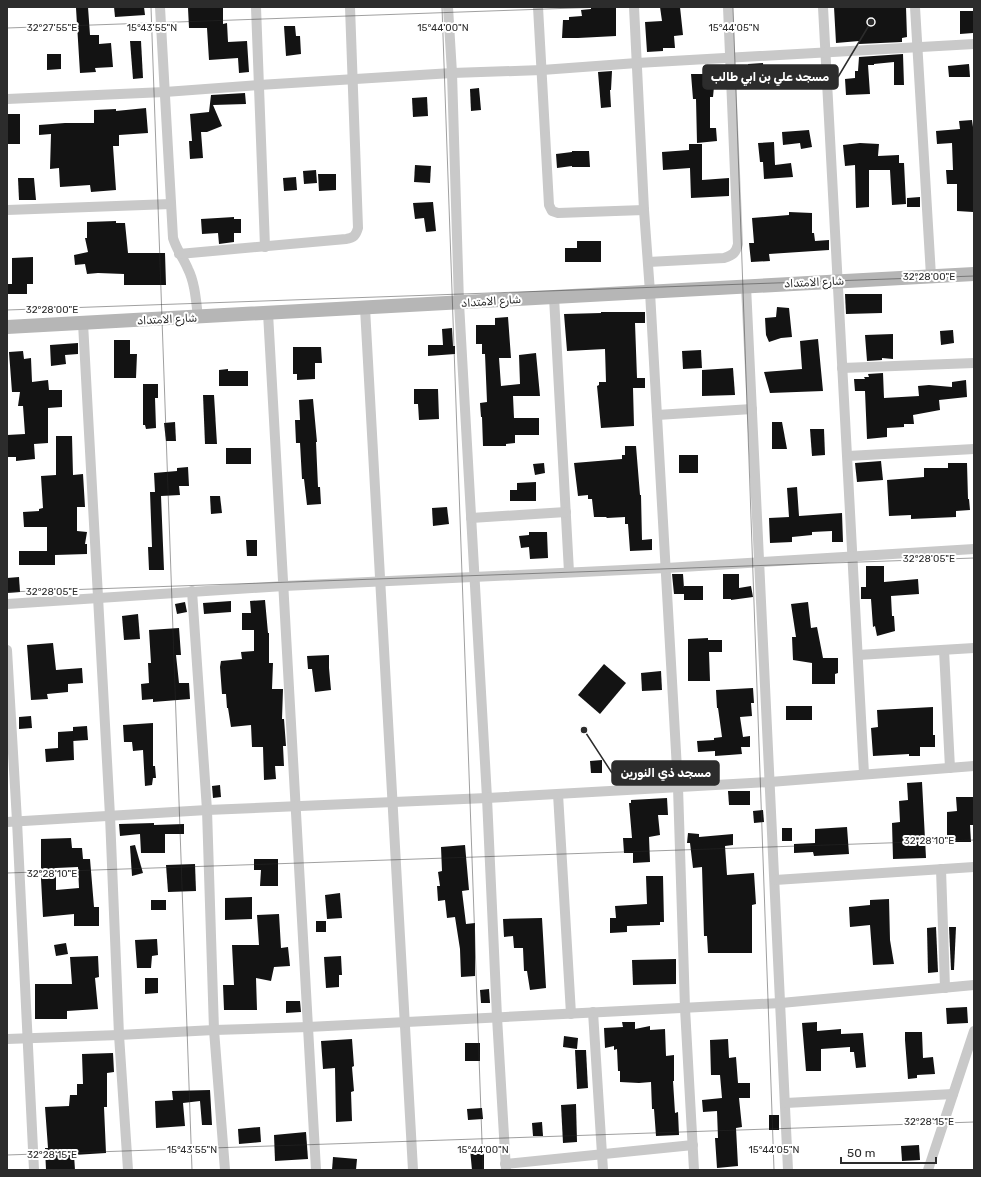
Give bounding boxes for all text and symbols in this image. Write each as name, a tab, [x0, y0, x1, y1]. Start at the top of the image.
text: 32°27'55"E	[27, 22, 77, 34]
text: 15°43'55"N	[127, 22, 177, 34]
text: 15°44'00"N	[417, 22, 469, 34]
text: 15°44'05"N	[708, 22, 760, 34]
callout: مسجد علي بن ابي طالب	[703, 65, 838, 89]
text: مسجد علي بن ابي طالب	[711, 70, 829, 86]
text: 32°28'00"E	[903, 271, 955, 283]
street label: شارع الامتداد	[784, 274, 845, 293]
street label: شارع الامتداد	[461, 293, 522, 312]
text: 32°28'00"E	[26, 304, 78, 316]
street label: شارع الامتداد	[137, 311, 198, 330]
text: 32°28'05"E	[903, 553, 955, 565]
text: 32°28'05"E	[26, 586, 78, 598]
callout: مسجد ذي النورين	[612, 761, 719, 785]
text: مسجد ذي النورين	[621, 766, 711, 781]
text: 32°28'10"E	[904, 835, 954, 847]
text: 32°28'10"E	[27, 868, 77, 880]
text: 32°28'15"E	[904, 1116, 954, 1128]
scale bar	[841, 1139, 936, 1165]
text: 15°43'55"N	[167, 1144, 217, 1156]
text: 15°44'00"N	[457, 1144, 509, 1156]
text: 15°44'05"N	[748, 1144, 800, 1156]
text: 50 m	[847, 1146, 875, 1160]
text: 32°28'15"E	[27, 1149, 77, 1161]

